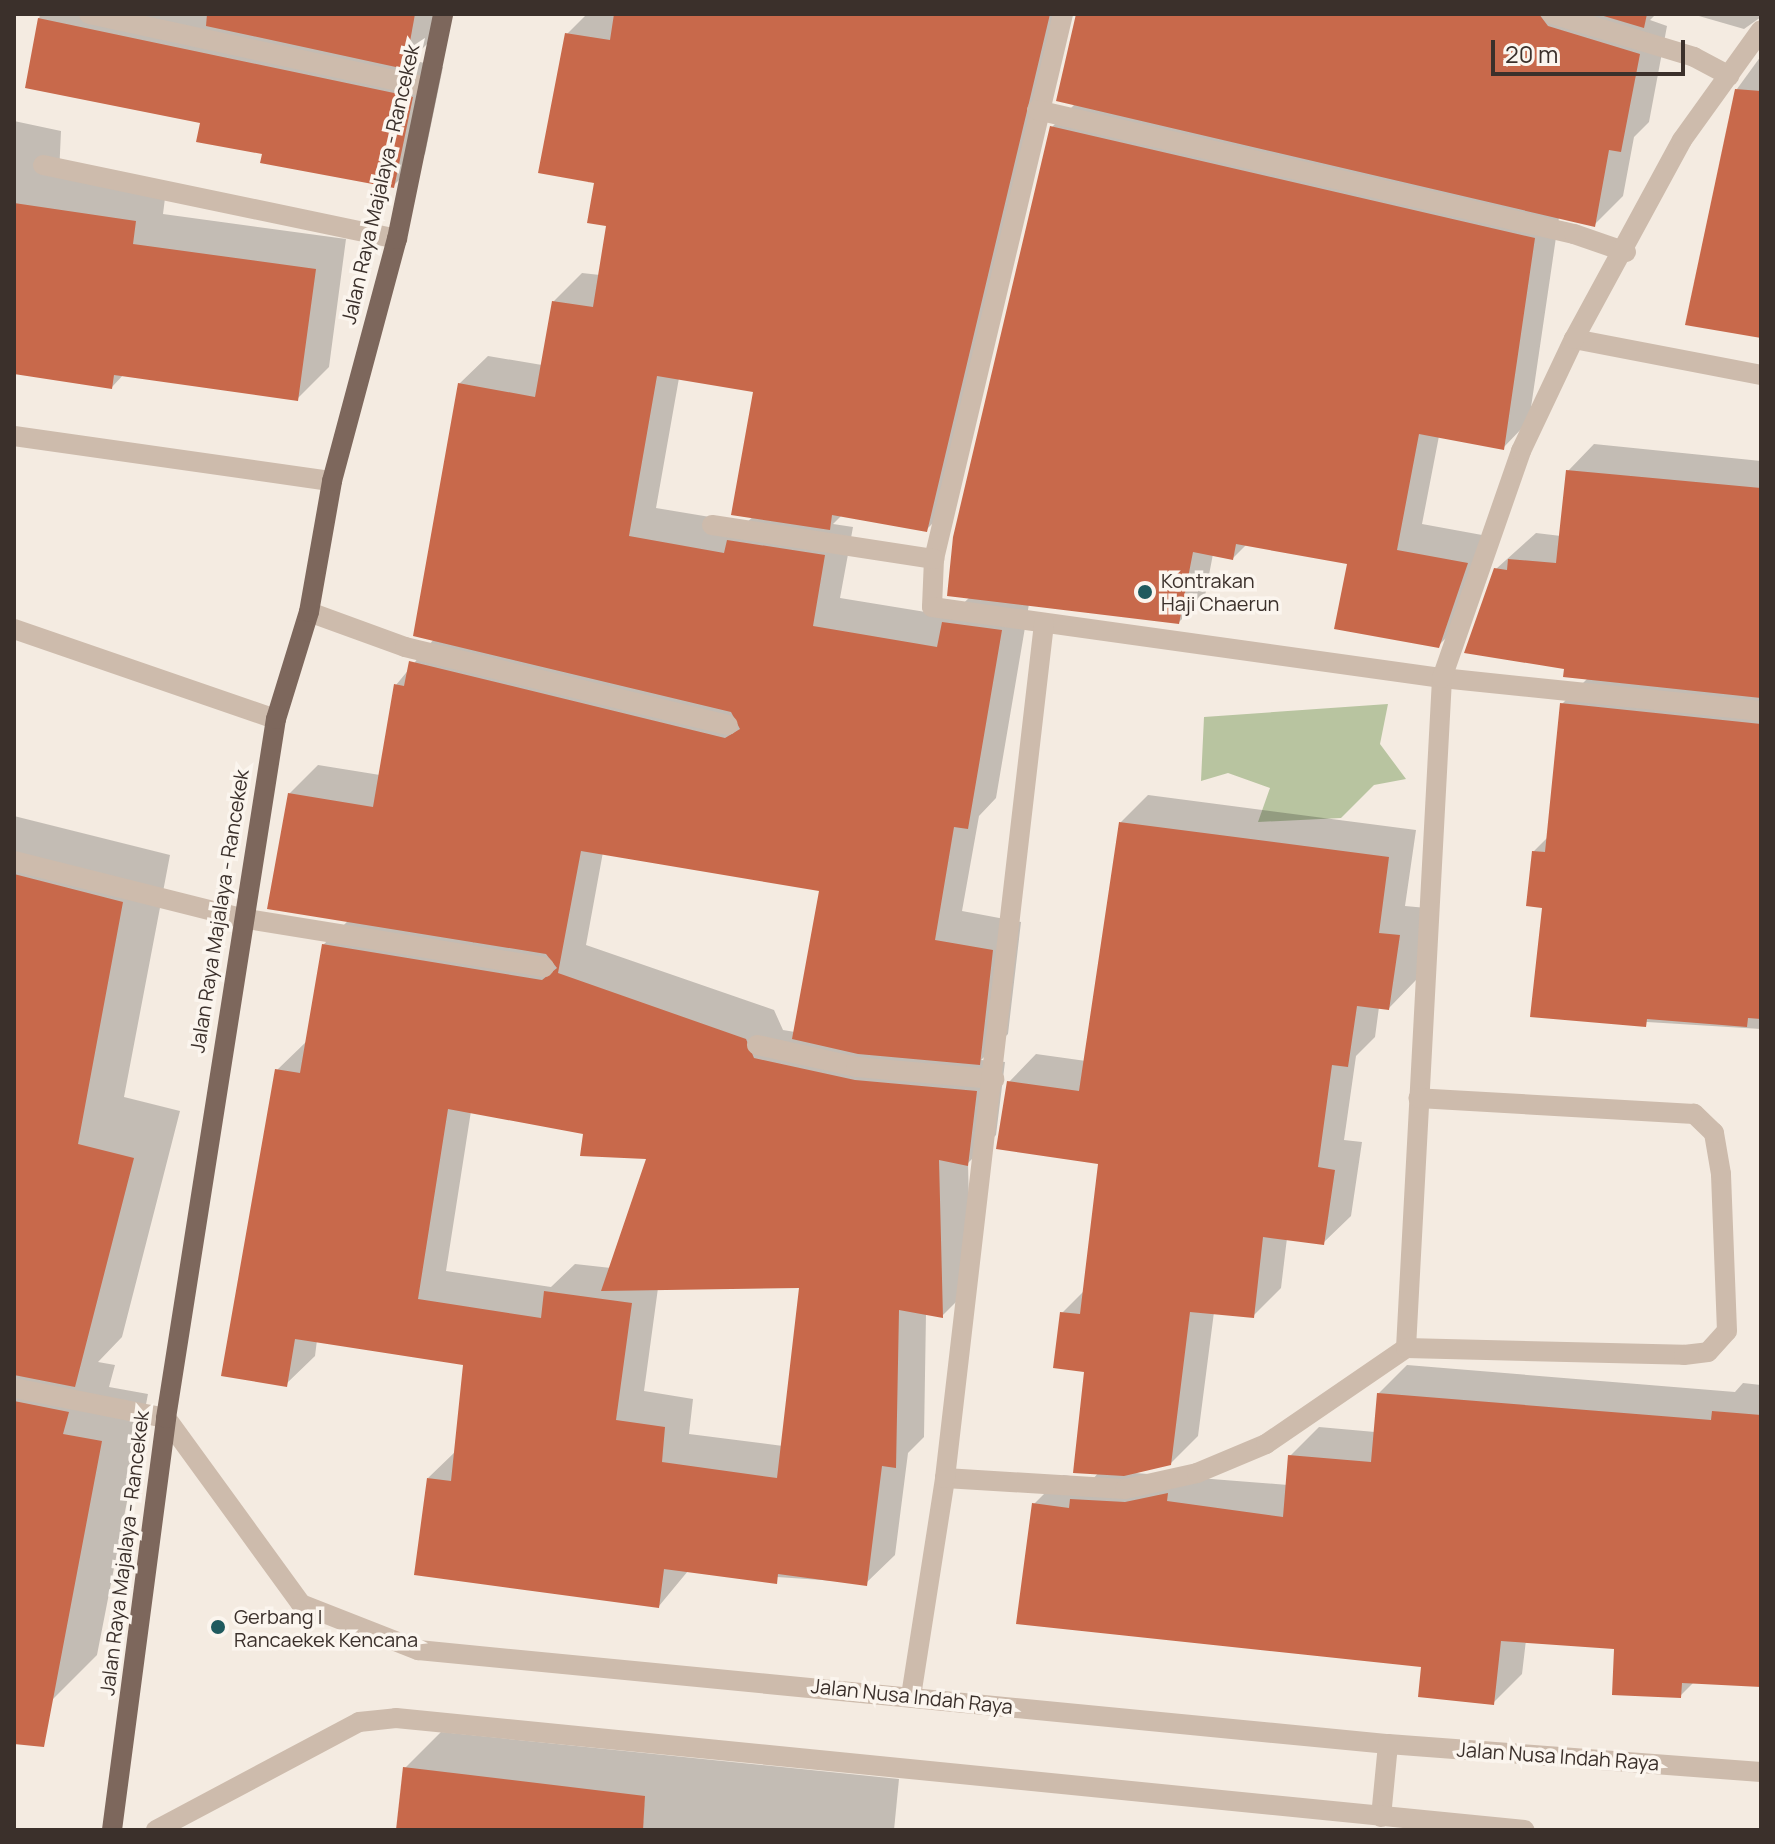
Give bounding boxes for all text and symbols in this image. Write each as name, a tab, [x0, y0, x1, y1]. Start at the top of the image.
scale bar	[1495, 24, 1689, 74]
text: 20 m	[1505, 37, 1558, 70]
street label: Jalan Raya Majalaya - Rancekek	[336, 42, 424, 326]
place label: Kontrakan Haji Chaerun	[1161, 568, 1279, 615]
marker: Kontrakan Haji Chaerun	[1136, 583, 1154, 601]
street label: Jalan Raya Majalaya - Rancekek	[185, 768, 253, 1054]
street label: Jalan Raya Majalaya - Rancekek	[95, 1409, 153, 1697]
place label: Gerbang I Rancaekek Kencana	[234, 1604, 418, 1651]
marker: Gerbang I Rancaekek Kencana	[209, 1618, 227, 1636]
street label: Jalan Nusa Indah Raya	[810, 1673, 1014, 1719]
street label: Jalan Nusa Indah Raya	[1456, 1737, 1660, 1775]

